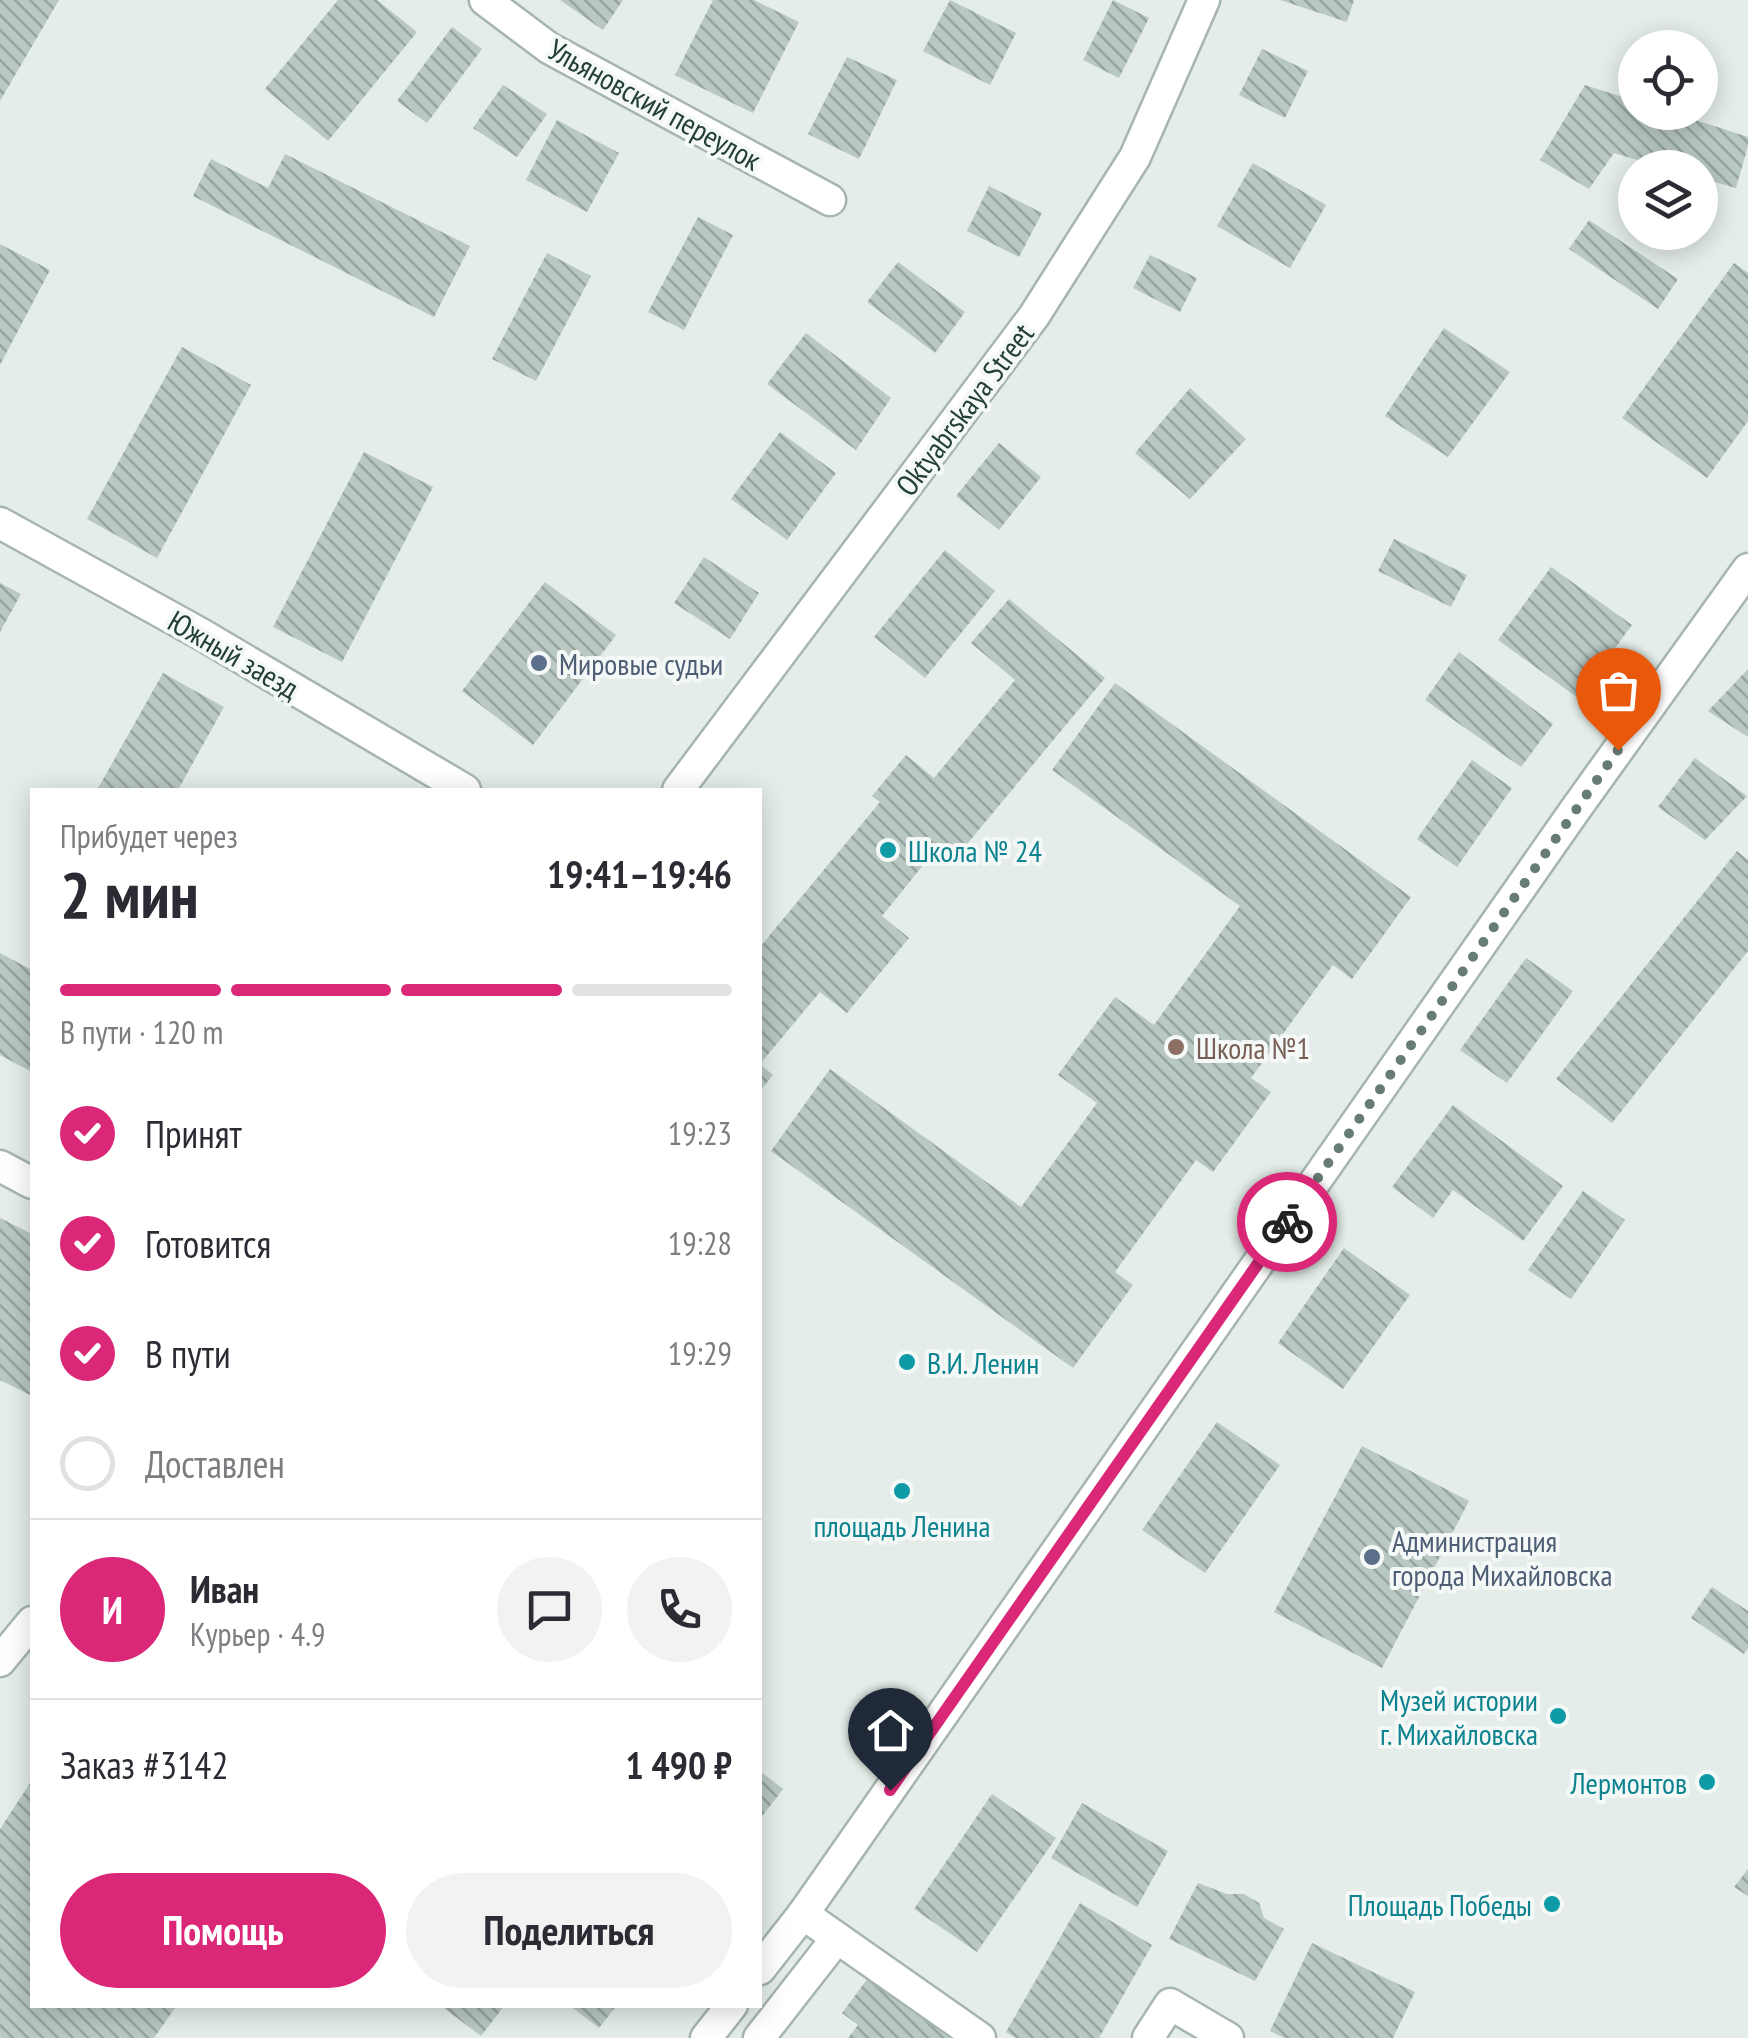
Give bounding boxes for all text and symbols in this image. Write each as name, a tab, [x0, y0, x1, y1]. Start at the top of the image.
street label: Ульяновский переулок	[542, 29, 769, 179]
map controls	[1618, 30, 1718, 250]
button: locate	[1618, 30, 1718, 130]
button: layers	[1618, 150, 1718, 250]
street label: Oktyabrskaya Street	[886, 314, 1042, 503]
street label: Южный заезд	[161, 601, 307, 707]
place label: Мировые судьи	[559, 644, 723, 683]
pin	[1576, 648, 1661, 751]
marker: Мировые судьи	[528, 652, 550, 674]
icon: bag	[1591, 663, 1646, 718]
text: Прибудет через	[60, 815, 238, 857]
place label: Школа № 24	[908, 831, 1042, 870]
marker: Школа № 24	[877, 839, 899, 861]
text: 19:41–19:46	[547, 849, 732, 898]
text: 2 мин	[60, 852, 199, 936]
text: В пути · 120 m	[60, 1011, 223, 1053]
place label: Школа №1	[1196, 1028, 1310, 1067]
marker: Школа №1	[1165, 1036, 1187, 1058]
icon: check	[60, 1106, 115, 1161]
text: Принят	[145, 1109, 242, 1158]
text: 19:23	[668, 1112, 732, 1154]
courier	[1237, 1172, 1337, 1272]
icon: bike	[1260, 1195, 1315, 1250]
icon: check	[60, 1216, 115, 1271]
text: Готовится	[145, 1219, 271, 1268]
text: 19:28	[668, 1222, 732, 1264]
icon: check	[60, 1326, 115, 1381]
text: В пути	[145, 1329, 231, 1378]
text: 19:29	[668, 1332, 732, 1374]
place label: В.И. Ленин	[927, 1343, 1039, 1382]
marker: В.И. Ленин	[896, 1351, 918, 1373]
text: Доставлен	[145, 1439, 285, 1488]
marker: площадь Ленина	[891, 1480, 913, 1502]
place label: площадь Ленина	[813, 1506, 991, 1545]
place label: Администрация города Михайловска	[1392, 1521, 1612, 1594]
marker: Администрация города Михайловска	[1361, 1546, 1383, 1568]
button: chat	[497, 1557, 602, 1662]
button: phone	[627, 1557, 732, 1662]
text: Иван	[190, 1564, 259, 1613]
text: И	[102, 1585, 123, 1634]
text: Курьер · 4.9	[190, 1613, 325, 1655]
place label: Музей истории г. Михайловска	[1380, 1680, 1538, 1753]
pin	[848, 1688, 933, 1791]
icon: home	[863, 1703, 918, 1758]
marker: Музей истории г. Михайловска	[1547, 1705, 1569, 1727]
text: Заказ #3142	[60, 1740, 229, 1789]
text: 1 490 ₽	[626, 1740, 732, 1789]
place label: Лермонтов	[1570, 1763, 1687, 1802]
marker: Лермонтов	[1696, 1771, 1718, 1793]
button: Помощь	[60, 1873, 386, 1988]
button: Поделиться	[406, 1873, 732, 1988]
place label: Площадь Победы	[1348, 1885, 1532, 1924]
marker: Площадь Победы	[1541, 1893, 1563, 1915]

